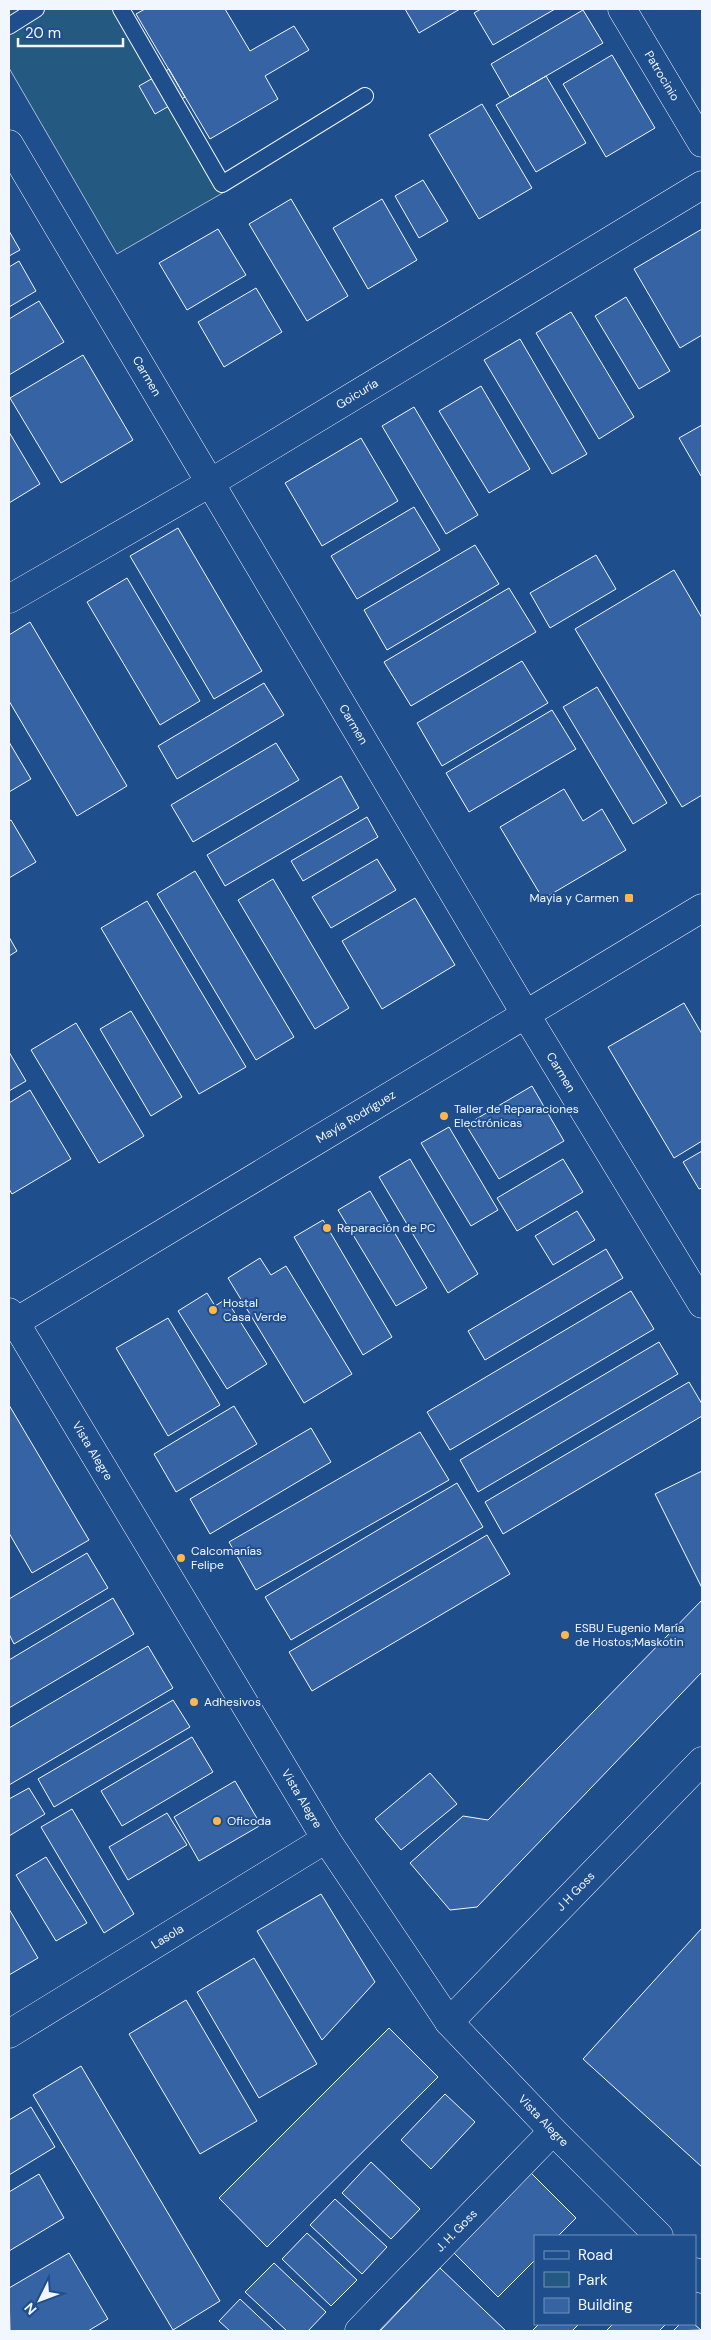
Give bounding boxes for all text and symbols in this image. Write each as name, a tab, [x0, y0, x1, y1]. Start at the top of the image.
scale bar	[18, 15, 122, 47]
text: 20 m	[25, 23, 61, 43]
street label: Patrocinio	[641, 48, 683, 104]
street label: Carmen	[129, 353, 165, 399]
street label: Goicuría	[333, 375, 381, 413]
street label: Carmen	[335, 701, 372, 748]
place label: Mayia y Carmen	[529, 890, 619, 906]
marker: Mayia y Carmen	[623, 892, 635, 904]
street label: Carmen	[543, 1049, 579, 1095]
street label: Mayía Rodríguez	[313, 1087, 398, 1147]
place label: Taller de Reparaciones Electrónicas	[454, 1101, 579, 1131]
marker: Taller de Reparaciones Electrónicas	[438, 1110, 450, 1122]
place label: Reparación de PC	[337, 1220, 436, 1236]
marker: Reparación de PC	[321, 1222, 333, 1234]
place label: Hostal Casa Verde	[223, 1295, 287, 1325]
marker: Hostal Casa Verde	[207, 1304, 219, 1316]
street label: Vista Alegre	[69, 1418, 117, 1484]
place label: Calcomanías Felipe	[191, 1543, 262, 1573]
marker: Calcomanías Felipe	[175, 1552, 187, 1564]
place label: ESBU Eugenio María de Hostos;Maskotin	[575, 1620, 684, 1650]
marker: ESBU Eugenio María de Hostos;Maskotin	[559, 1629, 571, 1641]
place label: Adhesivos	[204, 1694, 261, 1710]
marker: Adhesivos	[188, 1696, 200, 1708]
street label: Vista Alegre	[278, 1766, 326, 1831]
place label: Oficoda	[227, 1813, 271, 1829]
marker: Oficoda	[211, 1815, 223, 1827]
street label: J H Goss	[553, 1868, 598, 1914]
street label: Lasola	[148, 1921, 187, 1953]
street label: Vista Alegre	[515, 2091, 572, 2150]
street label: J. H. Goss	[432, 2206, 481, 2255]
legend	[534, 2235, 696, 2325]
text: Road	[578, 2245, 613, 2265]
text: Park	[578, 2270, 608, 2290]
north arrow	[15, 2275, 65, 2325]
text: Building	[578, 2295, 633, 2315]
text: N	[20, 2299, 40, 2319]

